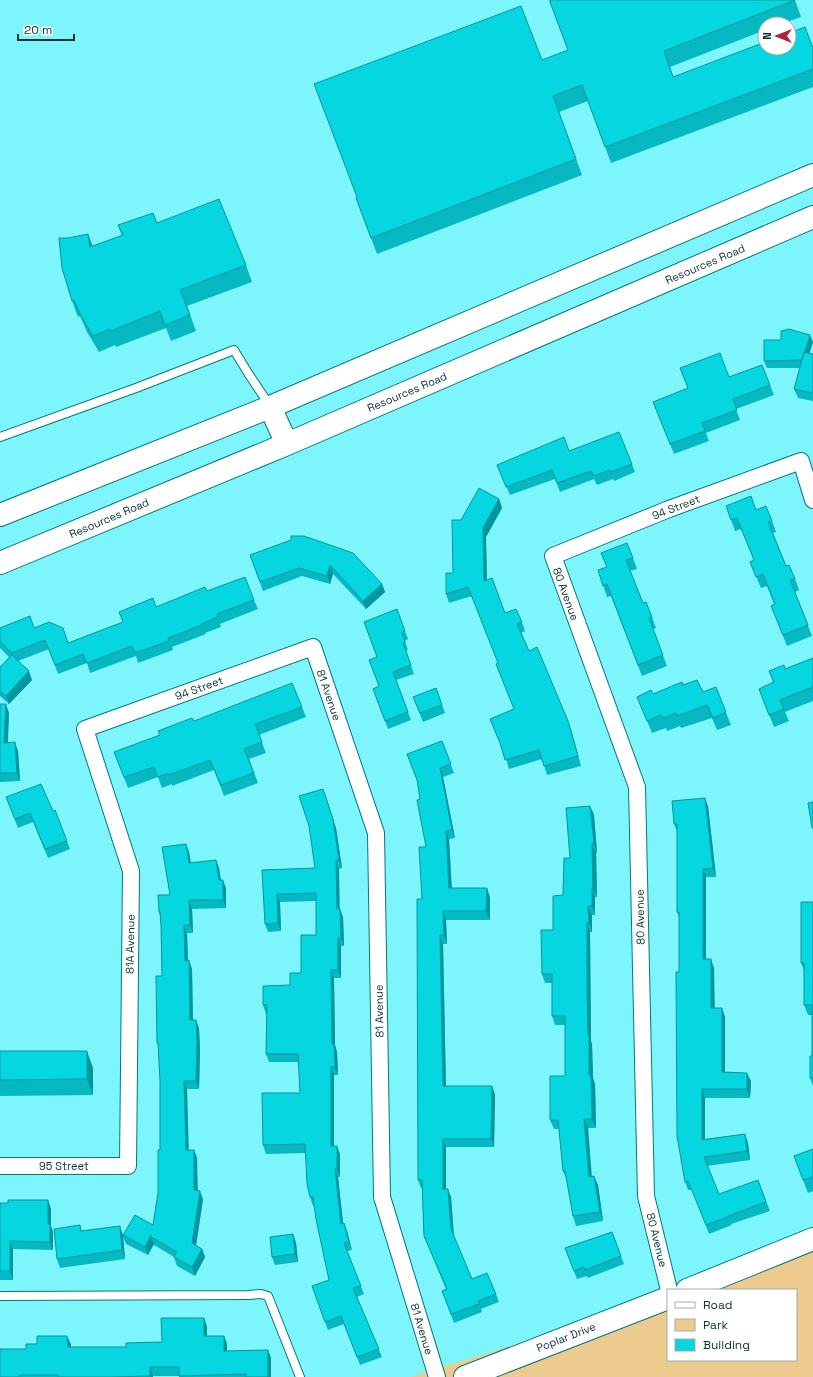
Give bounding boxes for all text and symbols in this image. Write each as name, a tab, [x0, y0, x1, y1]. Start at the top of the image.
scale bar	[18, 16, 74, 42]
north arrow	[757, 16, 797, 56]
text: 20 m	[24, 22, 52, 38]
text: N	[760, 32, 774, 40]
street label: Resources Road	[663, 241, 747, 287]
street label: Resources Road	[365, 369, 449, 415]
street label: 94 Street	[650, 491, 702, 523]
street label: Resources Road	[67, 495, 151, 541]
street label: 80 Avenue	[550, 566, 582, 622]
street label: 81 Avenue	[314, 668, 344, 722]
street label: 94 Street	[173, 673, 225, 703]
street label: 80 Avenue	[633, 889, 647, 945]
street label: 81A Avenue	[122, 914, 138, 974]
street label: 81 Avenue	[372, 984, 386, 1038]
street label: 95 Street	[39, 1159, 89, 1173]
street label: 80 Avenue	[644, 1211, 670, 1269]
legend	[667, 1289, 797, 1361]
text: Road	[703, 1297, 732, 1313]
street label: 81 Avenue	[408, 1302, 436, 1356]
text: Park	[703, 1317, 728, 1333]
street label: Poplar Drive	[534, 1319, 598, 1355]
text: Building	[703, 1337, 750, 1353]

